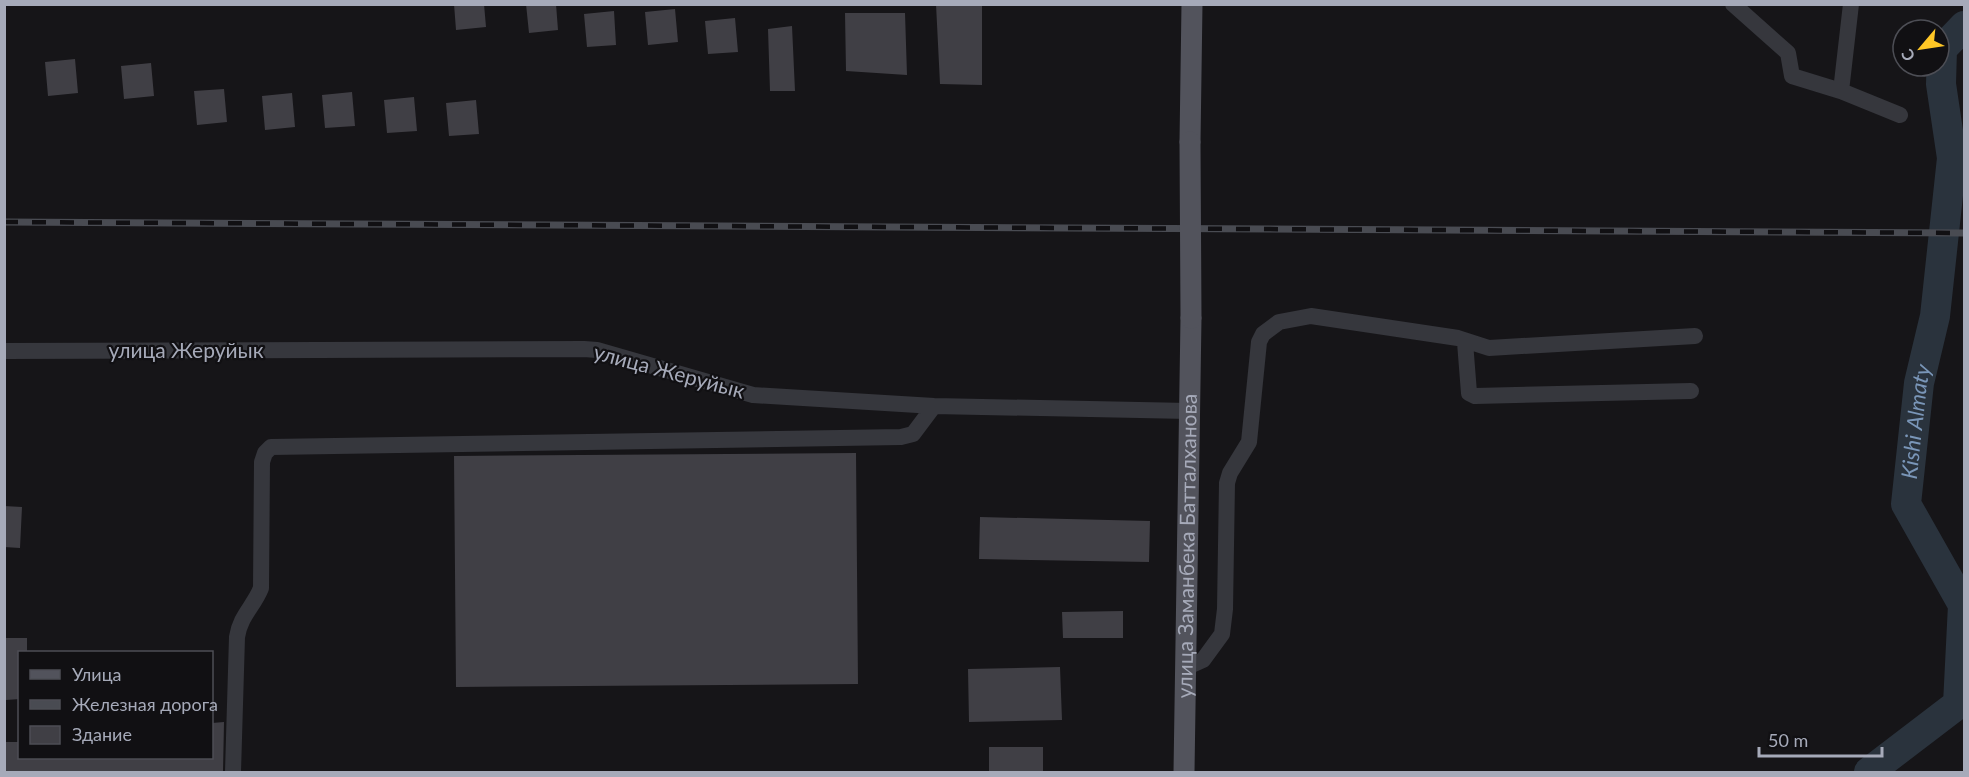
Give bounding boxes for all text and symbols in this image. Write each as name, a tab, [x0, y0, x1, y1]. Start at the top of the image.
north arrow	[1891, 18, 1951, 78]
text: С	[1896, 46, 1918, 65]
street label: улица Жеруйык	[108, 337, 264, 362]
street label: улица Жеруйык	[591, 338, 748, 403]
water label: Kіshі Almaty	[1895, 361, 1936, 480]
street label: улица Заманбека Батталханова	[1171, 393, 1201, 699]
legend	[18, 651, 213, 759]
text: Улица	[72, 663, 122, 685]
text: Железная дорога	[72, 693, 218, 715]
scale bar	[1759, 720, 1882, 758]
text: Здание	[72, 723, 132, 745]
text: 50 m	[1768, 729, 1808, 751]

